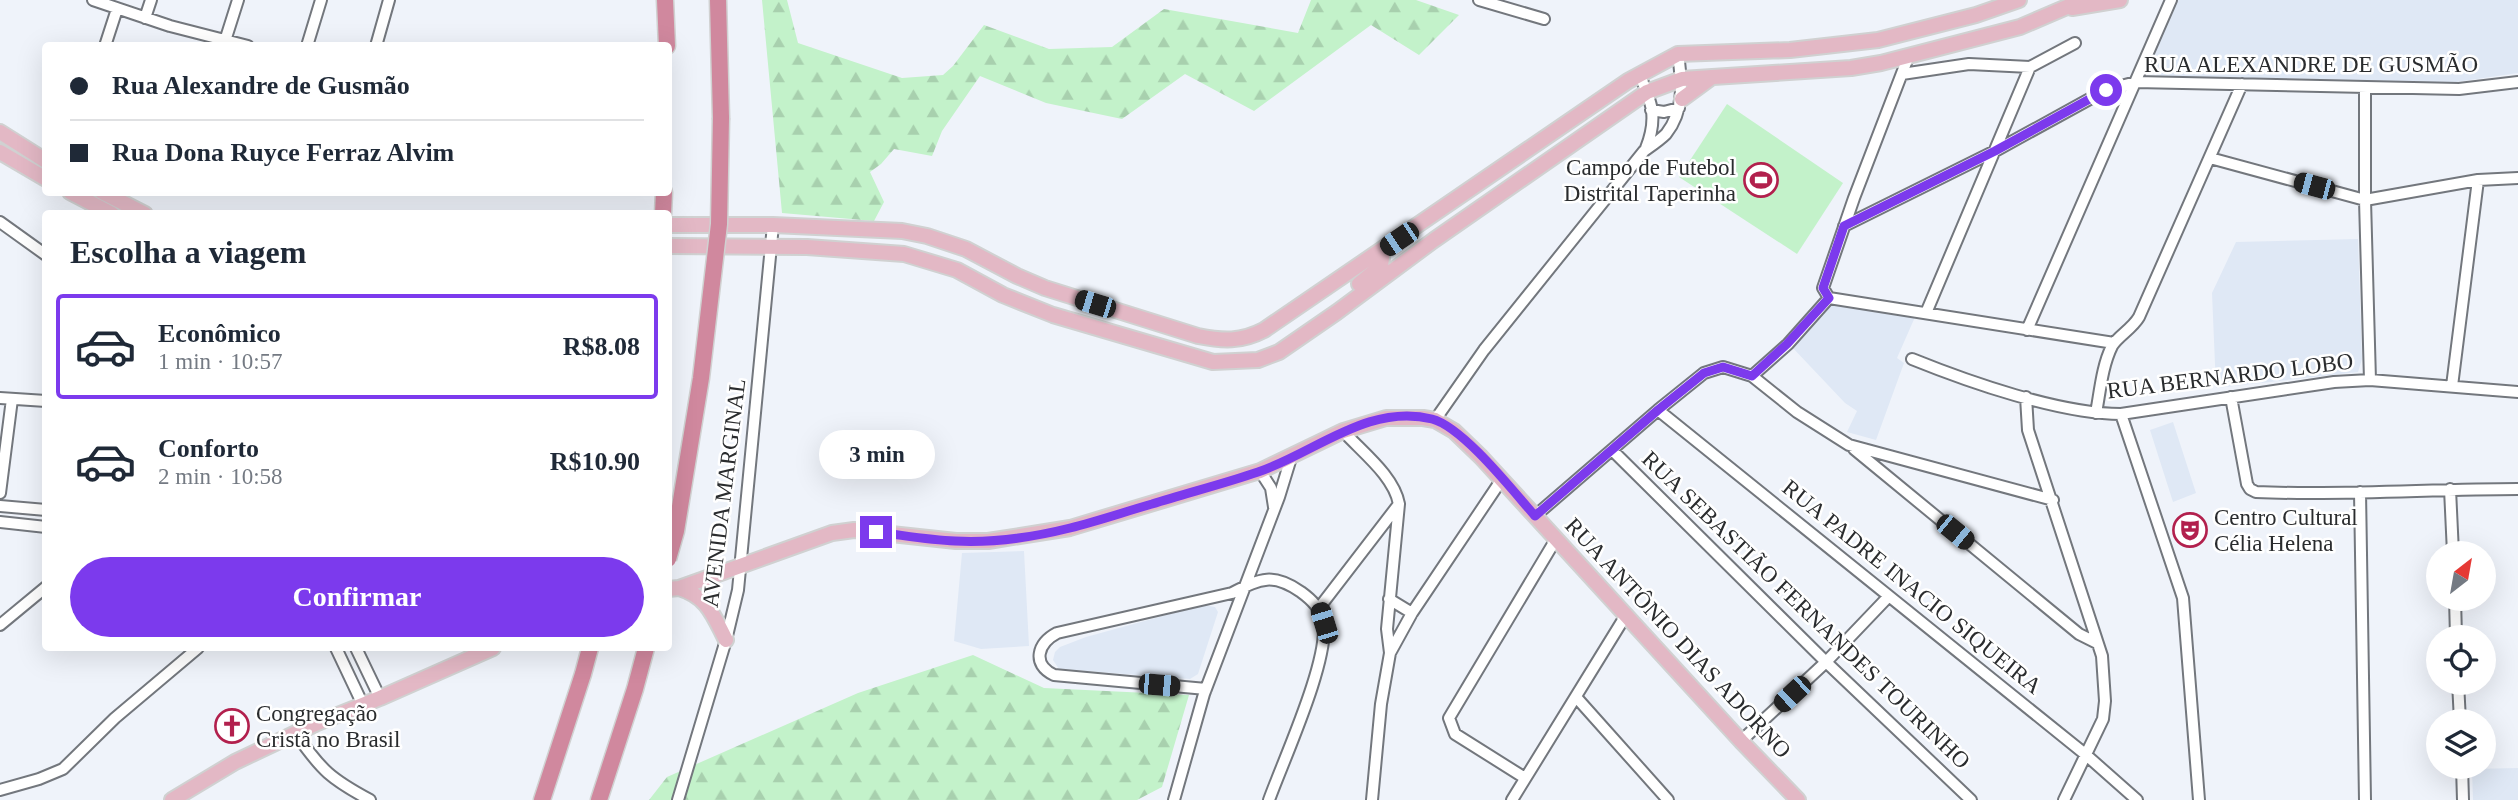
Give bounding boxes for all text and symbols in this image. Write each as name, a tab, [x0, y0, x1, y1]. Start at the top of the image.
street label: RUA ALEXANDRE DE GUSMÃO	[2144, 52, 2478, 77]
text: Rua Alexandre de Gusmão	[112, 71, 410, 100]
route start	[2090, 74, 2122, 106]
text: Rua Dona Ruyce Ferraz Alvim	[112, 138, 454, 167]
place label: Campo de Futebol Distrital Taperinha	[1564, 155, 1736, 206]
sports icon: Campo de Futebol Distrital Taperinha	[1742, 161, 1780, 199]
car	[2291, 170, 2338, 202]
car	[1376, 219, 1423, 259]
text: Escolha a viagem	[70, 234, 306, 270]
car	[1072, 288, 1119, 320]
icon: car	[74, 315, 137, 378]
text: Econômico	[158, 319, 281, 348]
text: R$8.08	[563, 332, 640, 361]
street label: RUA BERNARDO LOBO	[2105, 348, 2355, 404]
text: 1 min · 10:57	[158, 349, 283, 374]
street label: AVENIDA MARGINAL	[698, 377, 750, 609]
icon: car	[74, 430, 137, 493]
callout: 3 min	[818, 430, 934, 480]
text: Conforto	[158, 434, 259, 463]
text: 3 min	[849, 442, 905, 467]
street label: RUA SEBASTIÃO FERNANDES TOURINHO	[1637, 446, 1975, 774]
text: R$10.90	[550, 447, 640, 476]
text: 2 min · 10:58	[158, 464, 283, 489]
street label: RUA PADRE INACIO SIQUEIRA	[1778, 475, 2047, 699]
place label: Centro Cultural Célia Helena	[2214, 505, 2358, 556]
car	[1933, 511, 1978, 553]
theatre icon: Centro Cultural Célia Helena	[2171, 511, 2209, 549]
street label: RUA ANTÔNIO DIAS ADORNO	[1560, 512, 1797, 763]
route end	[860, 516, 892, 548]
north arrow	[2426, 541, 2496, 611]
map controls	[2426, 541, 2496, 779]
button: Confirmar	[70, 557, 644, 637]
car	[1308, 600, 1341, 646]
button: locate	[2426, 625, 2496, 695]
car	[1770, 672, 1815, 716]
car	[1138, 673, 1181, 697]
place label: Congregação Cristã no Brasil	[256, 701, 400, 752]
church icon: Congregação Cristã no Brasil	[213, 707, 251, 745]
button: layers	[2426, 709, 2496, 779]

